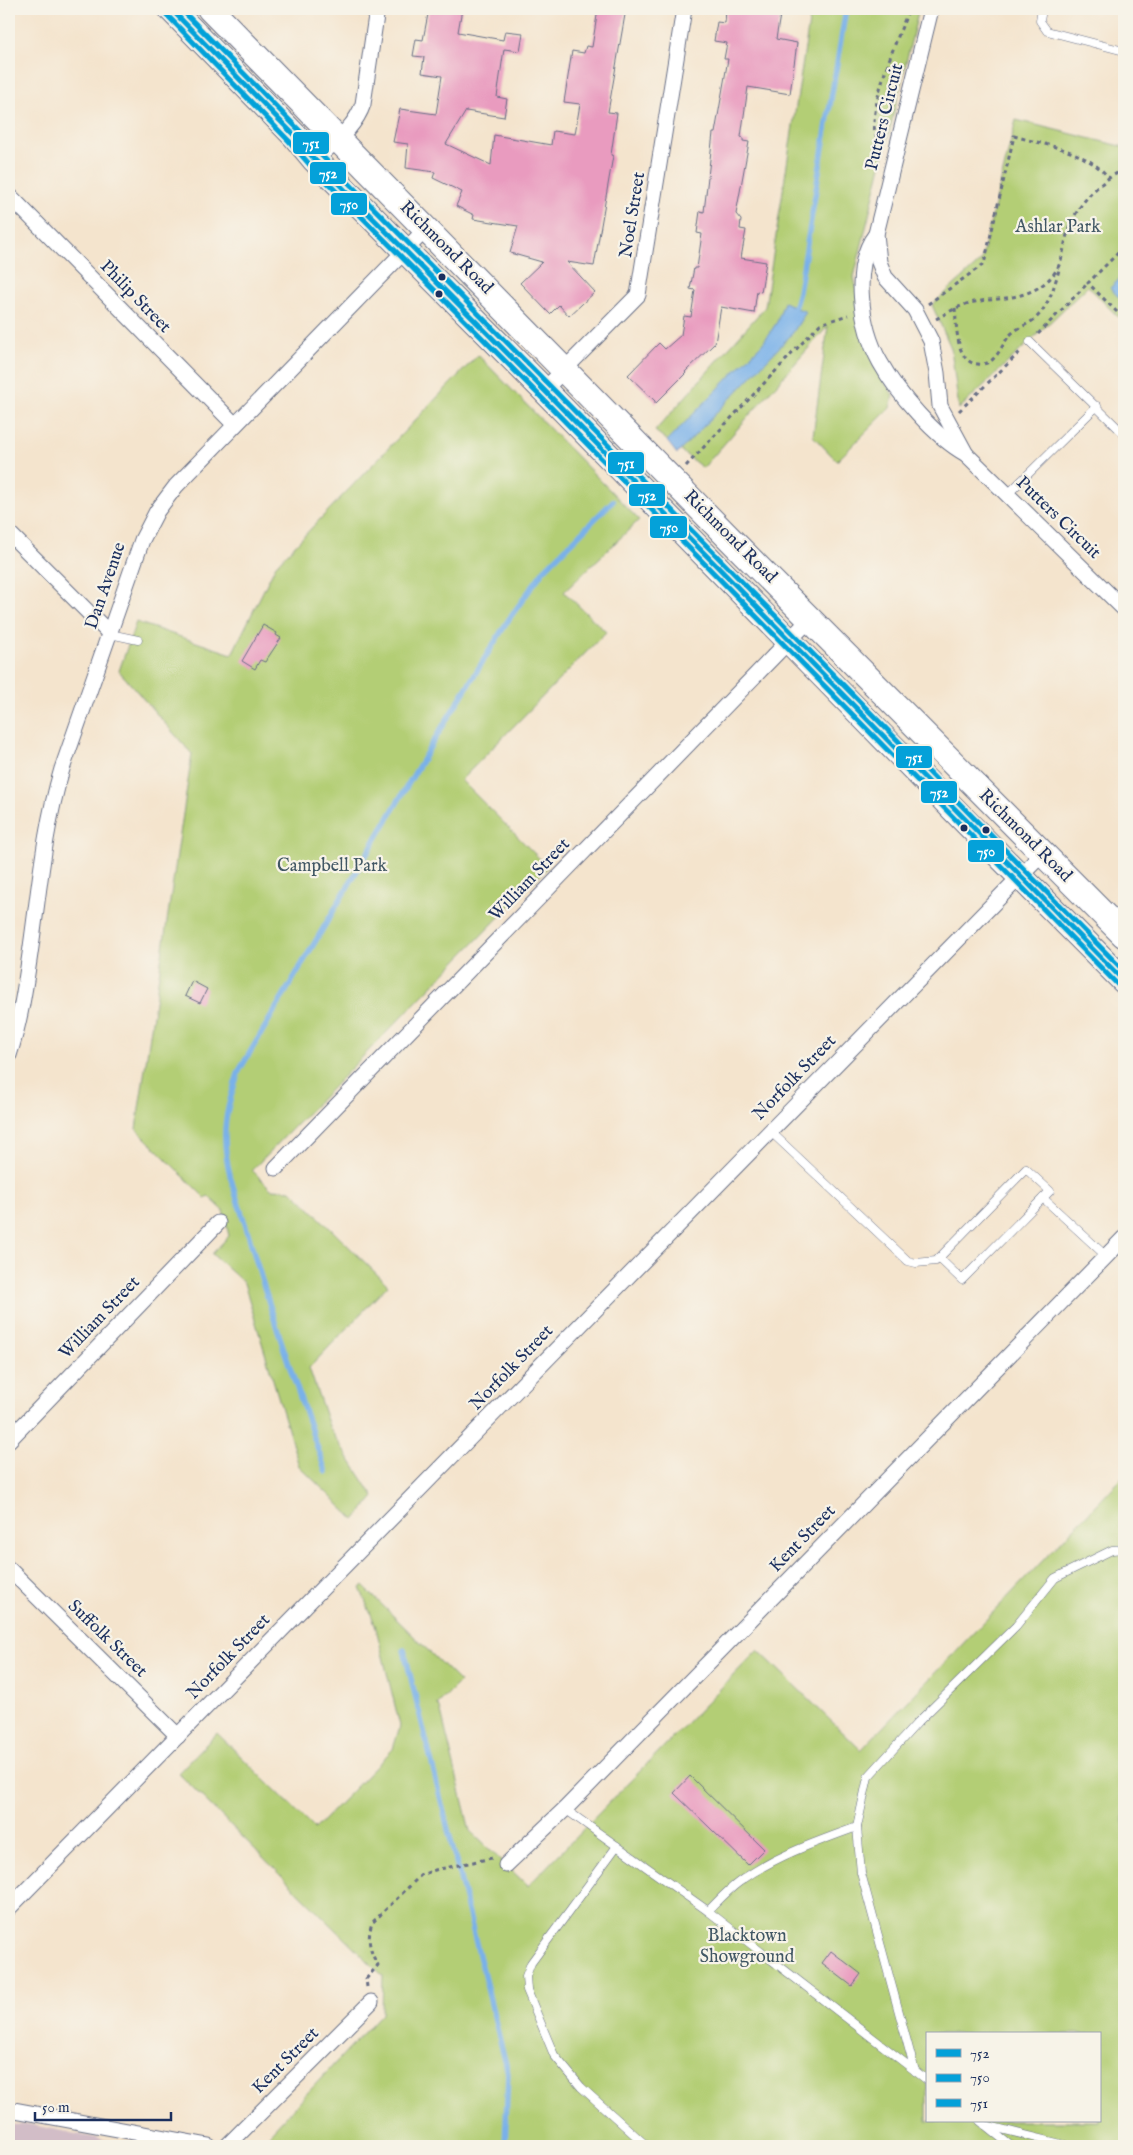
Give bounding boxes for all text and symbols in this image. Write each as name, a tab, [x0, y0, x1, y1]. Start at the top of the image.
street label: Putters Circuit	[861, 61, 909, 173]
line badge: 751	[292, 131, 330, 155]
text: 751	[303, 135, 319, 153]
line badge: 752	[309, 161, 347, 185]
text: 752	[319, 165, 337, 183]
street label: Noel Street	[615, 170, 651, 260]
line badge: 750	[330, 192, 368, 216]
text: 750	[340, 196, 358, 214]
street label: Richmond Road	[394, 196, 498, 300]
park label: Ashlar Park	[1014, 216, 1101, 239]
street label: Philip Street	[94, 256, 176, 338]
unlabelled marker	[437, 272, 447, 282]
unlabelled marker	[434, 289, 444, 299]
line badge: 751	[607, 451, 645, 475]
text: 751	[618, 455, 634, 473]
street label: Putters Circuit	[1011, 472, 1105, 564]
line badge: 752	[628, 483, 666, 507]
street label: Richmond Road	[678, 485, 782, 589]
text: 752	[638, 487, 656, 505]
line badge: 750	[649, 515, 688, 539]
text: 750	[660, 519, 678, 537]
street label: Dan Avenue	[80, 539, 132, 633]
line badge: 751	[895, 745, 933, 769]
text: 751	[906, 749, 922, 767]
line badge: 752	[920, 780, 958, 804]
text: 752	[930, 784, 948, 802]
street label: Richmond Road	[973, 784, 1077, 888]
unlabelled marker	[959, 823, 969, 833]
unlabelled marker	[981, 825, 991, 835]
street label: William Street	[485, 834, 575, 926]
line badge: 750	[967, 839, 1005, 863]
text: 750	[977, 843, 995, 861]
park label: Campbell Park	[277, 855, 387, 878]
street label: Norfolk Street	[748, 1030, 842, 1126]
street label: William Street	[55, 1272, 145, 1364]
street label: Norfolk Street	[465, 1320, 559, 1416]
street label: Kent Street	[765, 1500, 841, 1578]
street label: Suffolk Street	[62, 1595, 152, 1683]
street label: Norfolk Street	[182, 1609, 276, 1705]
park label: Blacktown Showground	[700, 1925, 795, 1969]
street label: Kent Street	[248, 2023, 324, 2099]
legend	[926, 2032, 1100, 2122]
text: 752	[970, 2044, 989, 2063]
text: 750	[970, 2068, 990, 2087]
scale bar	[35, 2090, 171, 2122]
text: 751	[970, 2094, 988, 2113]
text: 50 m	[42, 2098, 70, 2117]

